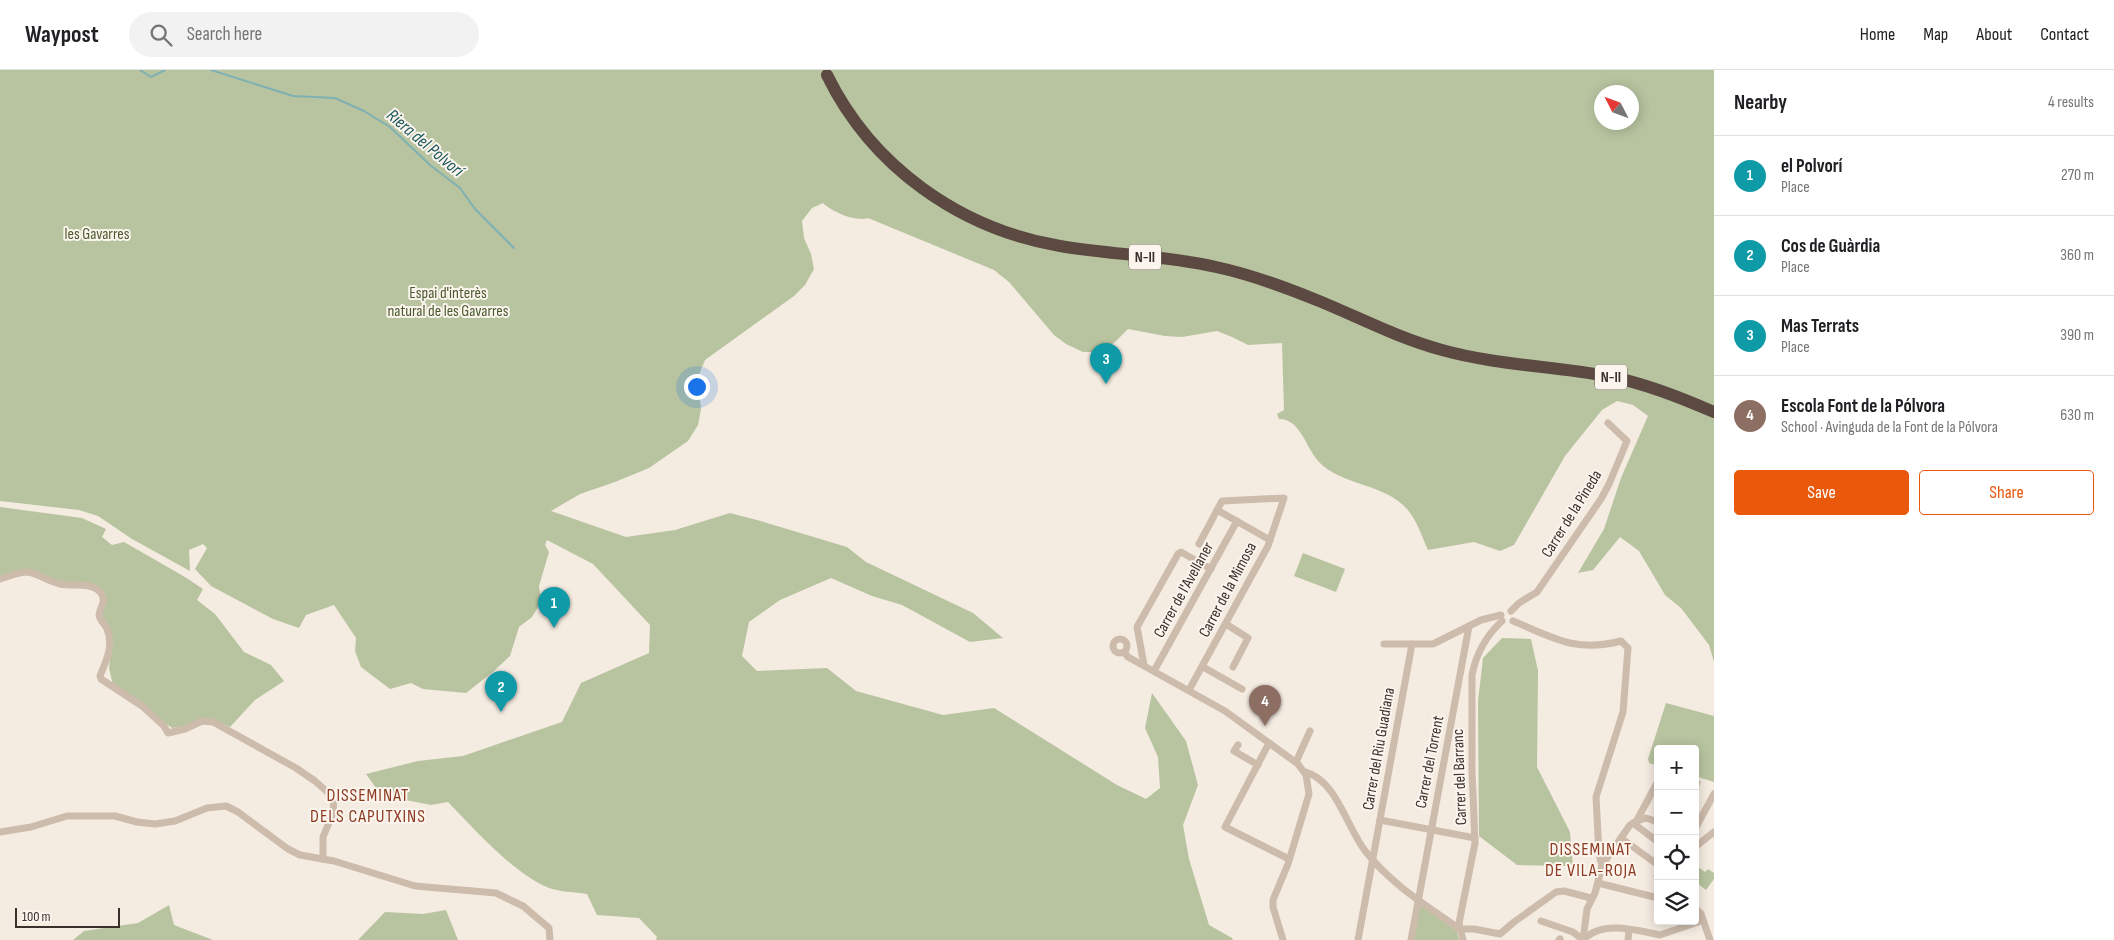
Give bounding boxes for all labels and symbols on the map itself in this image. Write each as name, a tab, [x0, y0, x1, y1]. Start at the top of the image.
north arrow	[1594, 85, 1639, 130]
water label: Riera del Polvorí	[382, 105, 469, 182]
park label: les Gavarres	[65, 225, 130, 244]
road number: N-II	[1129, 244, 1161, 270]
park label: Espai d'interès natural de les Gavarres	[387, 284, 509, 321]
pin: 3	[1090, 343, 1122, 384]
road number: N-II	[1595, 364, 1627, 390]
your location	[684, 374, 710, 400]
street label: Carrer de la Pineda	[1538, 467, 1606, 561]
street label: Carrer de l'Avellaner	[1150, 539, 1218, 641]
street label: Carrer de la Mimosa	[1195, 539, 1261, 641]
pin: 1	[538, 587, 570, 628]
pin: 2	[485, 671, 517, 712]
pin: 4	[1249, 685, 1281, 726]
street label: Carrer del Riu Guadiana	[1359, 686, 1399, 812]
street label: Carrer del Torrent	[1412, 714, 1448, 810]
street label: Carrer del Barranc	[1449, 728, 1471, 826]
district label: DISSEMINAT DELS CAPUTXINS	[310, 785, 426, 827]
district label: DISSEMINAT DE VILA-ROJA	[1545, 839, 1637, 881]
scale bar	[15, 905, 120, 928]

